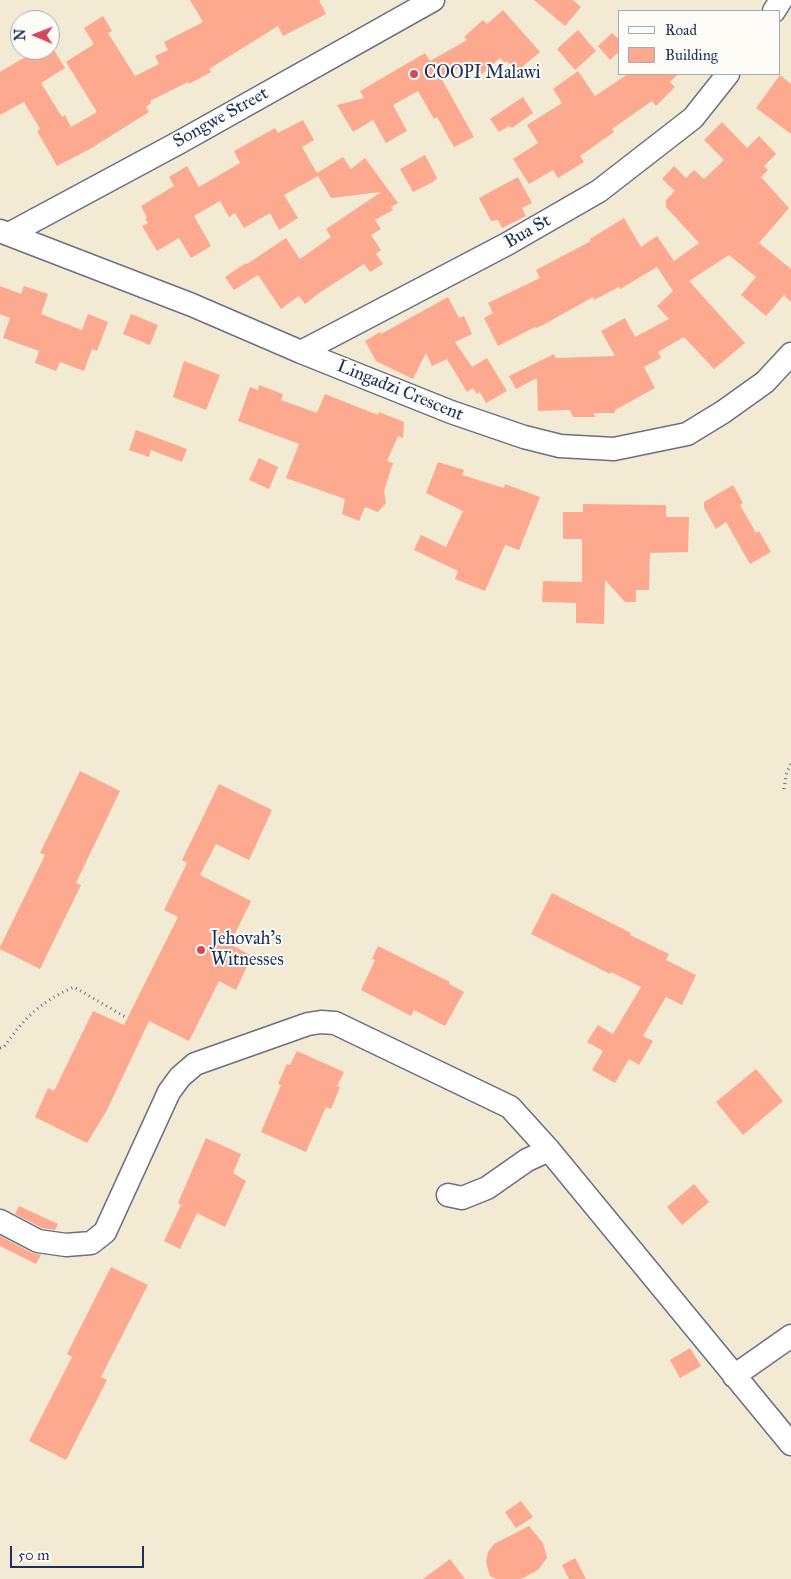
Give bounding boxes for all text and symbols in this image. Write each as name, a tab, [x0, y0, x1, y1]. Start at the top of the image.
north arrow	[10, 10, 60, 60]
legend	[618, 10, 781, 75]
text: Road	[665, 21, 697, 39]
text: N	[12, 29, 29, 41]
text: Building	[665, 46, 718, 64]
place label: COOPI Malawi	[424, 63, 541, 85]
marker: COOPI Malawi	[408, 68, 420, 80]
street label: Songwe Street	[170, 83, 272, 153]
street label: Bua St	[501, 210, 555, 254]
street label: Lingadzi Crescent	[334, 356, 466, 426]
place label: Jehovah's Witnesses	[211, 929, 284, 972]
marker: Jehovah's Witnesses	[195, 944, 207, 956]
scale bar	[12, 1536, 146, 1568]
text: 50 m	[18, 1546, 50, 1564]

